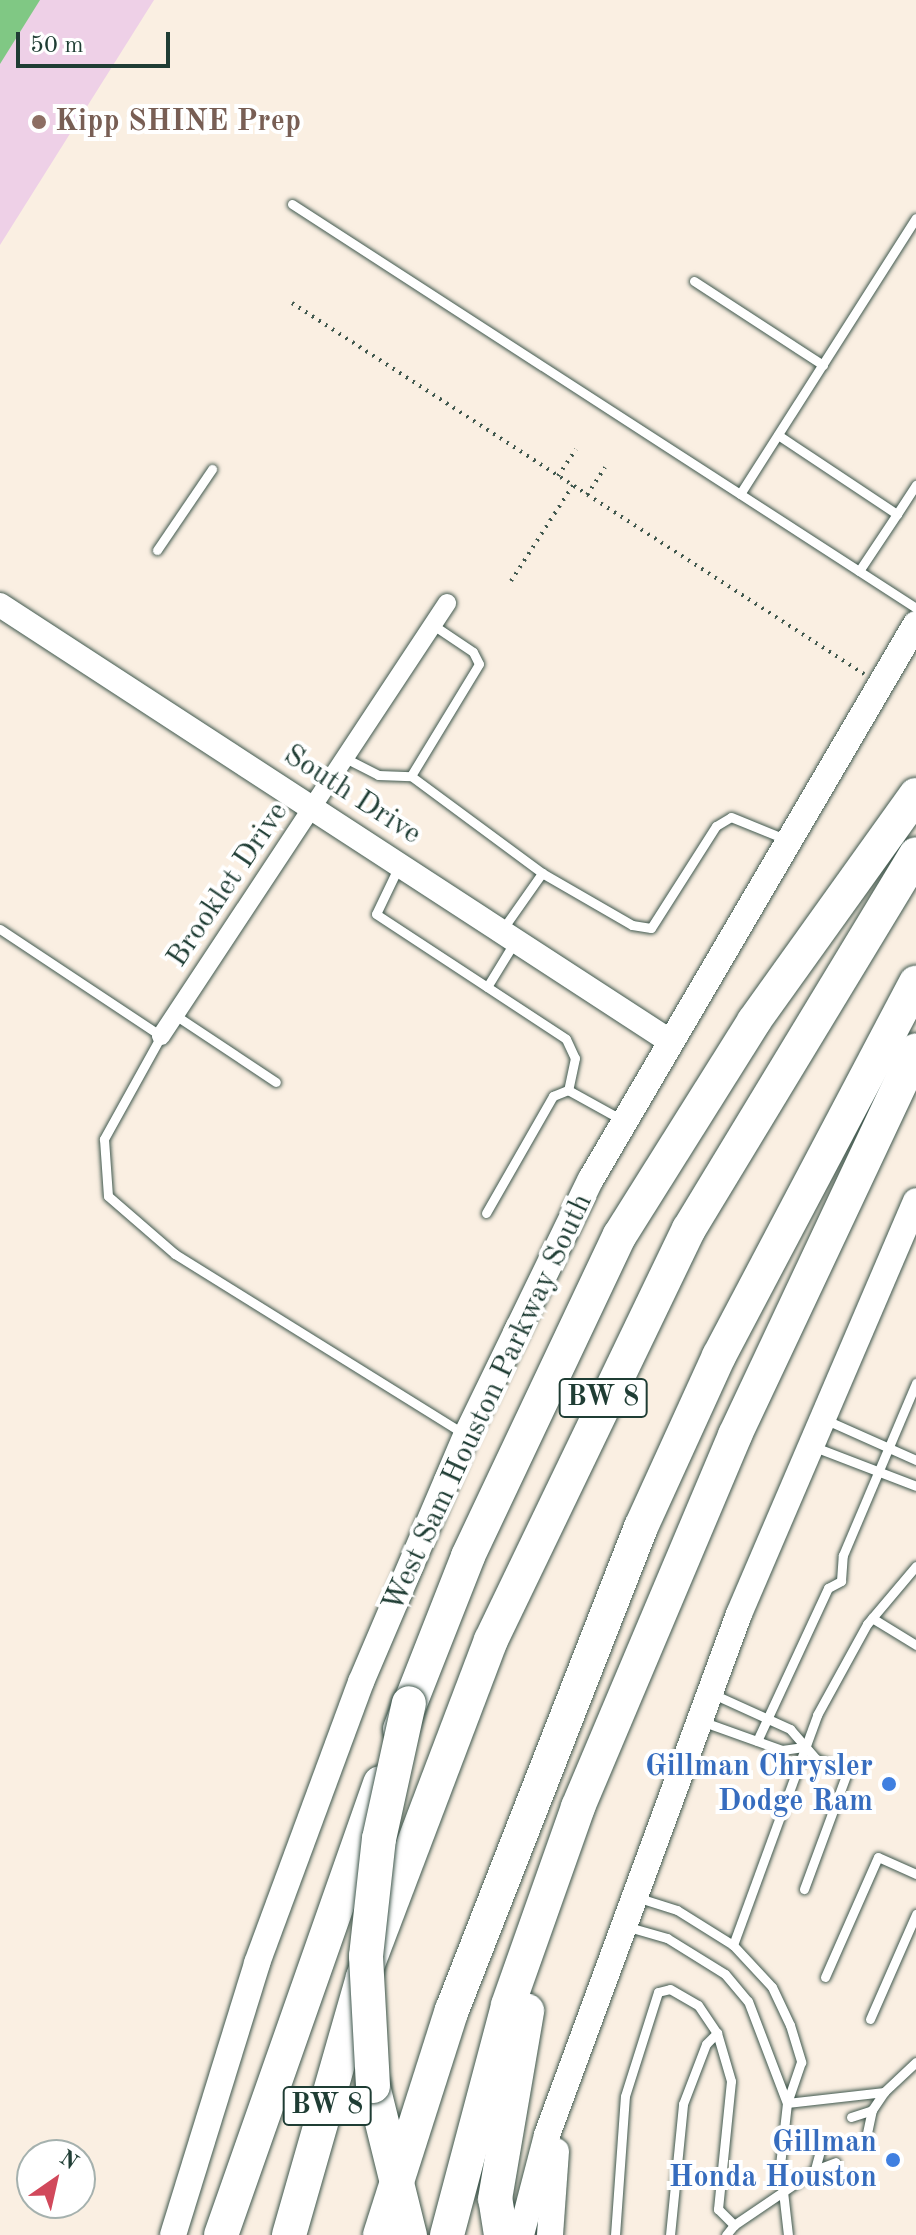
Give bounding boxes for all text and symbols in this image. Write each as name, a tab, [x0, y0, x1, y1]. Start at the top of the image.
scale bar	[20, 16, 174, 66]
text: 50 m	[30, 34, 84, 58]
place label: Kipp SHINE Prep	[55, 104, 301, 140]
marker: Kipp SHINE Prep	[30, 113, 48, 131]
street label: South Drive	[276, 737, 428, 853]
street label: Brooklet Drive	[160, 796, 296, 974]
street label: West Sam Houston Parkway South	[375, 1188, 601, 1618]
road number: BW 8	[557, 1374, 649, 1422]
place label: Gillman Chrysler Dodge Ram	[645, 1749, 873, 1820]
marker: Gillman Chrysler Dodge Ram	[880, 1775, 898, 1793]
road number: BW 8	[281, 2082, 373, 2130]
place label: Gillman Honda Houston	[669, 2125, 877, 2196]
north arrow	[16, 2139, 96, 2219]
text: N	[55, 2147, 81, 2175]
marker: Gillman Honda Houston	[884, 2151, 902, 2169]

